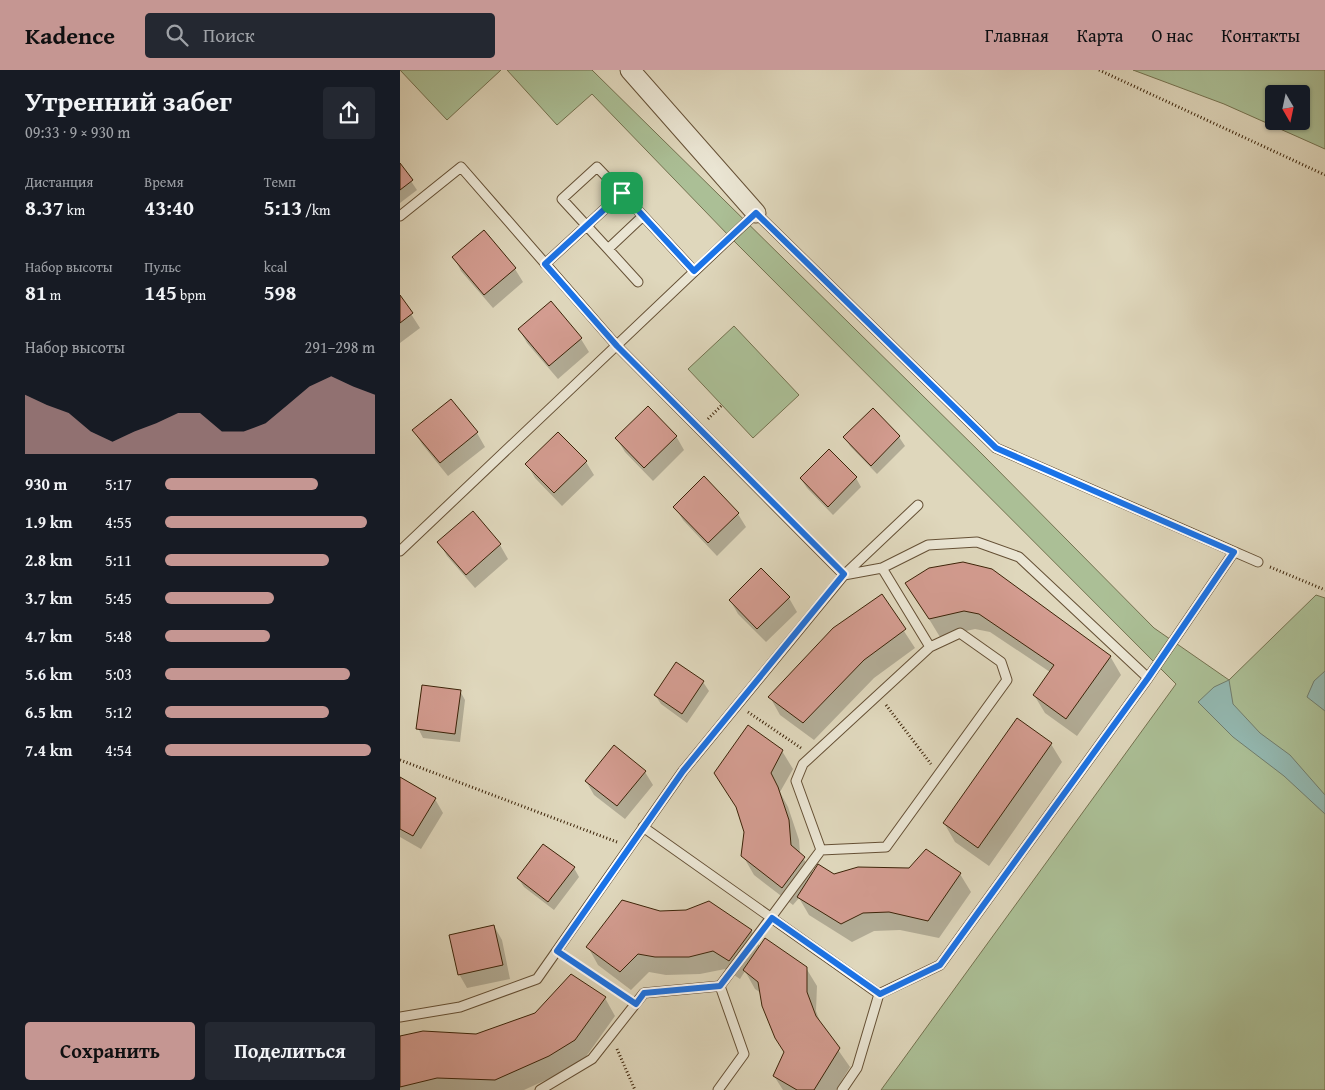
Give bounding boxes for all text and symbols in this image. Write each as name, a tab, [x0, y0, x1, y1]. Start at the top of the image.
search box	[145, 13, 495, 58]
text: Kadence	[25, 18, 115, 53]
icon: search	[163, 21, 191, 49]
text: Поиск	[203, 21, 255, 49]
text: Главная	[985, 22, 1049, 49]
text: Карта	[1077, 22, 1123, 49]
text: О нас	[1151, 22, 1193, 49]
text: Контакты	[1221, 22, 1300, 49]
text: Утренний забег	[25, 80, 232, 121]
north arrow	[1265, 85, 1310, 130]
map controls	[1265, 85, 1310, 130]
button: share	[323, 87, 375, 139]
text: 09:33 · 9 × 930 m	[25, 120, 130, 144]
text: Дистанция	[25, 172, 93, 192]
text: Время	[144, 172, 183, 192]
text: Темп	[264, 172, 296, 192]
pin	[601, 172, 643, 214]
icon: arrive	[608, 179, 636, 207]
text: 8.37	[25, 192, 64, 223]
text: 43:40	[144, 192, 194, 223]
text: 5:13	[264, 192, 302, 223]
text: km	[64, 200, 85, 220]
text: /km	[302, 200, 330, 220]
text: Набор высоты	[25, 257, 112, 277]
text: Пульс	[144, 257, 181, 277]
text: kcal	[264, 257, 288, 277]
text: 81	[25, 277, 47, 308]
text: 145	[144, 277, 177, 308]
text: 598	[264, 277, 296, 308]
text: m	[47, 285, 61, 305]
text: bpm	[177, 285, 206, 305]
text: Набор высоты	[25, 335, 125, 359]
text: 291–298 m	[305, 335, 375, 359]
text: 930 m	[25, 472, 67, 496]
text: 5:17	[105, 472, 132, 496]
text: 1.9 km	[25, 510, 72, 534]
text: 4:55	[105, 510, 132, 534]
text: 2.8 km	[25, 548, 72, 572]
text: 5:11	[105, 548, 132, 572]
text: 3.7 km	[25, 586, 72, 610]
text: 5:45	[105, 586, 132, 610]
text: 4.7 km	[25, 624, 72, 648]
text: 5:48	[105, 624, 132, 648]
text: 5.6 km	[25, 662, 72, 686]
text: 5:03	[105, 662, 132, 686]
text: 6.5 km	[25, 700, 72, 724]
text: 5:12	[105, 700, 132, 724]
text: 7.4 km	[25, 738, 72, 762]
text: 4:54	[105, 738, 132, 762]
button: Сохранить	[25, 1022, 195, 1080]
button: Поделиться	[205, 1022, 375, 1080]

